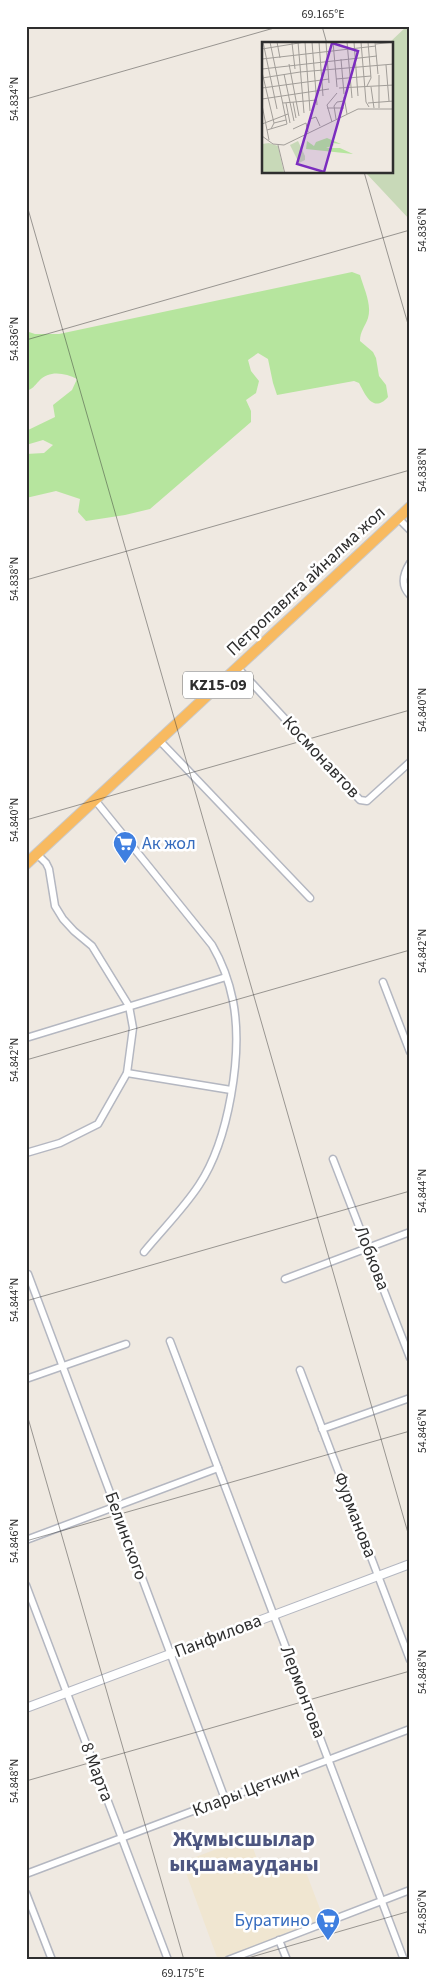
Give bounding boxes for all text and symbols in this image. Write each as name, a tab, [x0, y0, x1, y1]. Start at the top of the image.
text: 69.165°E	[301, 6, 345, 23]
inset map	[262, 42, 394, 174]
text: 54.834°N	[6, 77, 23, 121]
text: 54.836°N	[414, 208, 431, 252]
text: 54.836°N	[6, 317, 23, 361]
text: 54.838°N	[414, 448, 431, 492]
street label: Петропавлға айналма жол	[221, 500, 391, 662]
text: 54.838°N	[6, 557, 23, 601]
road number: KZ15-09	[183, 672, 253, 698]
text: 54.840°N	[414, 688, 431, 732]
street label: Космонавтов	[276, 710, 366, 804]
text: 54.840°N	[6, 798, 23, 842]
supermarket icon: Ак жол	[112, 830, 138, 864]
place label: Ак жол	[142, 831, 196, 856]
text: 54.842°N	[414, 929, 431, 973]
text: 54.842°N	[6, 1038, 23, 1082]
text: 54.844°N	[414, 1169, 431, 1213]
street label: Лобкова	[348, 1222, 396, 1294]
text: 54.844°N	[6, 1278, 23, 1322]
text: 54.846°N	[414, 1409, 431, 1453]
street label: Фурманова	[327, 1468, 383, 1562]
street label: Белинского	[98, 1488, 154, 1584]
text: 54.846°N	[6, 1519, 23, 1563]
street label: Панфилова	[171, 1608, 265, 1664]
street label: Лермонтова	[274, 1642, 332, 1742]
text: 54.848°N	[414, 1650, 431, 1694]
street label: 8 Марта	[74, 1739, 120, 1805]
text: 54.848°N	[6, 1759, 23, 1803]
street label: Клары Цеткин	[189, 1759, 303, 1823]
district label: Жұмысшылар ықшамауданы	[169, 1823, 319, 1880]
text: 54.850°N	[414, 1890, 431, 1934]
supermarket icon: Буратино	[315, 1907, 341, 1941]
place label: Буратино	[235, 1908, 310, 1933]
text: 69.175°E	[161, 1965, 205, 1982]

